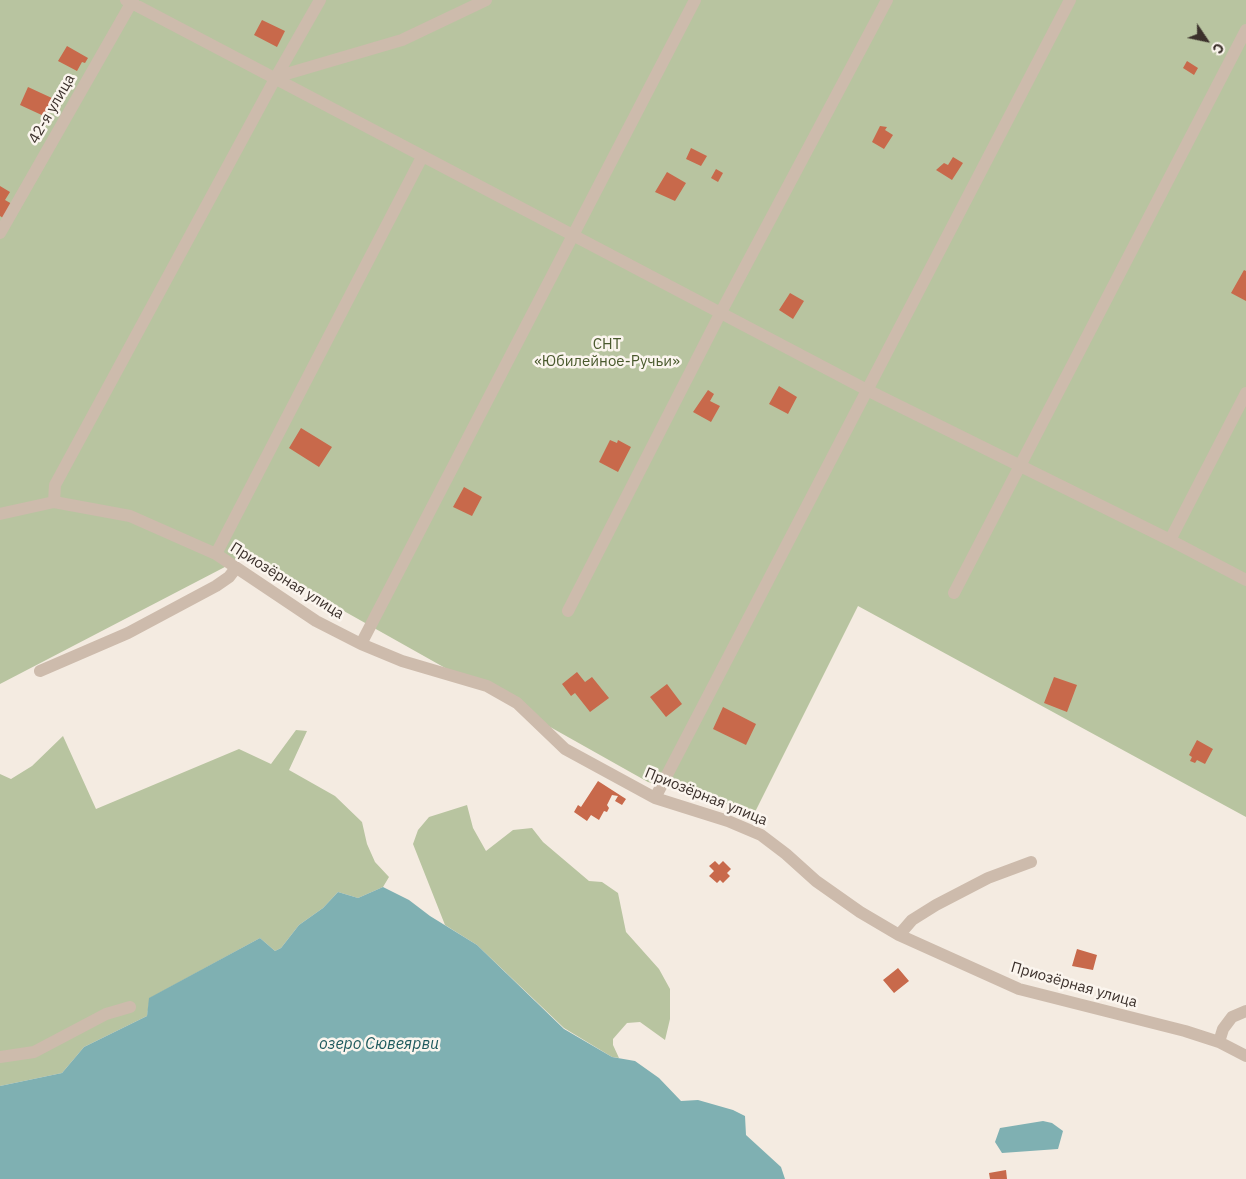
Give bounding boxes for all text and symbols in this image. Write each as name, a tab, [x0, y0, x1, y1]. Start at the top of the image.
north arrow	[1181, 15, 1231, 65]
text: С	[1208, 40, 1228, 57]
street label: 42-я улица	[25, 71, 79, 147]
park label: СНТ «Юбилейное-Ручьи»	[534, 336, 680, 371]
street label: Приозёрная улица	[227, 539, 347, 623]
street label: Приозёрная улица	[642, 764, 770, 830]
street label: Приозёрная улица	[1009, 958, 1139, 1012]
water label: озеро Сювеярви	[319, 1034, 439, 1054]

